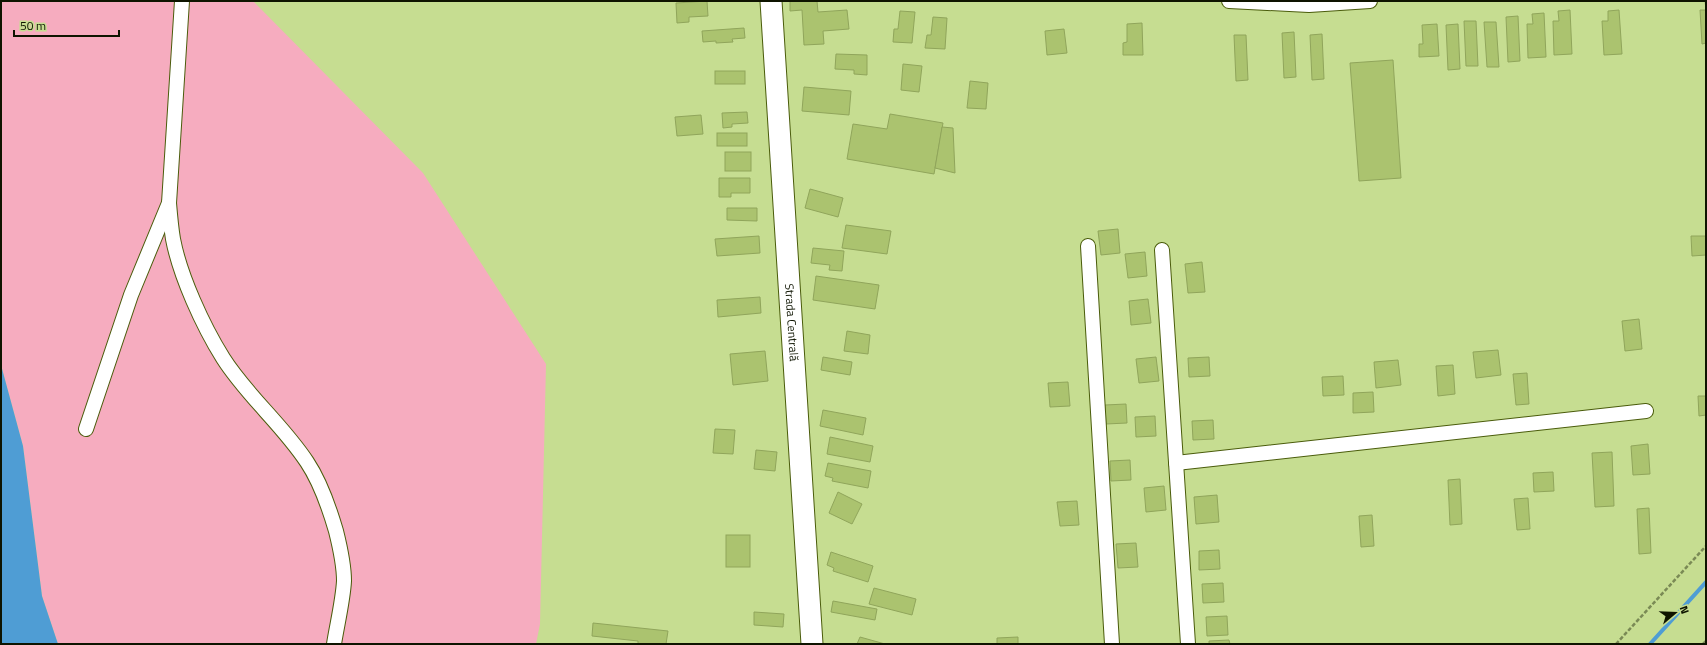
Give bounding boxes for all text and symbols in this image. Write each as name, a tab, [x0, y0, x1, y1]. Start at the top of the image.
scale bar	[14, 12, 119, 38]
text: 50 m	[20, 16, 46, 35]
street label: Strada Centrală	[780, 283, 804, 362]
north arrow	[1655, 593, 1695, 633]
text: N	[1676, 604, 1693, 616]

